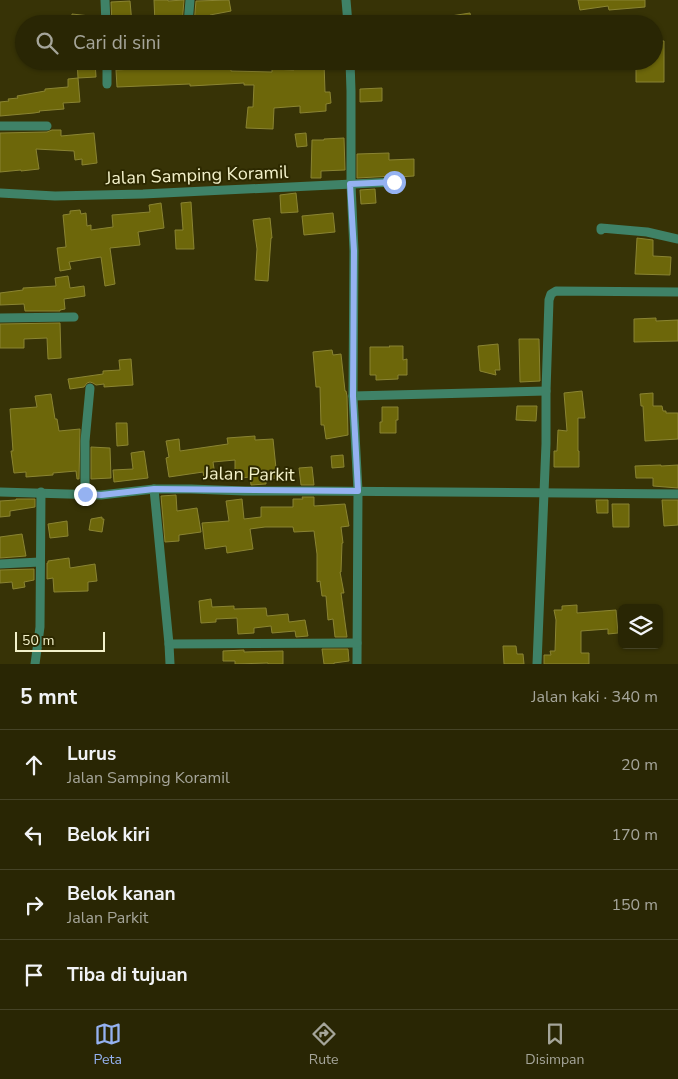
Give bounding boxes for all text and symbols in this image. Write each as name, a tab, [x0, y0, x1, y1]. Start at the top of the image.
search box	[15, 15, 663, 70]
icon: search	[33, 29, 61, 57]
text: Cari di sini	[73, 30, 161, 56]
street label: Jalan Samping Koramil	[104, 160, 290, 190]
route start	[383, 171, 406, 194]
street label: Jalan Parkit	[202, 461, 296, 487]
route end	[74, 483, 97, 506]
map controls	[618, 604, 663, 649]
button: layers	[618, 604, 663, 649]
scale bar	[15, 629, 105, 652]
text: 50 m	[22, 631, 54, 650]
text: 5 mnt	[20, 683, 77, 711]
text: Jalan kaki · 340 m	[531, 686, 658, 708]
text: Lurus	[67, 741, 116, 767]
icon: ahead	[20, 751, 48, 779]
text: 20 m	[621, 754, 658, 776]
text: Jalan Samping Koramil	[67, 767, 230, 789]
icon: left	[20, 821, 48, 849]
text: Belok kiri	[67, 822, 150, 848]
text: 170 m	[611, 824, 658, 846]
text: Belok kanan	[67, 881, 176, 907]
icon: right	[20, 891, 48, 919]
text: 150 m	[611, 894, 658, 916]
text: Jalan Parkit	[67, 907, 148, 929]
icon: arrive	[20, 961, 48, 989]
text: Tiba di tujuan	[67, 962, 188, 988]
tab: Peta	[94, 1020, 122, 1069]
tab: Rute	[309, 1020, 338, 1069]
tab: Disimpan	[525, 1020, 584, 1069]

